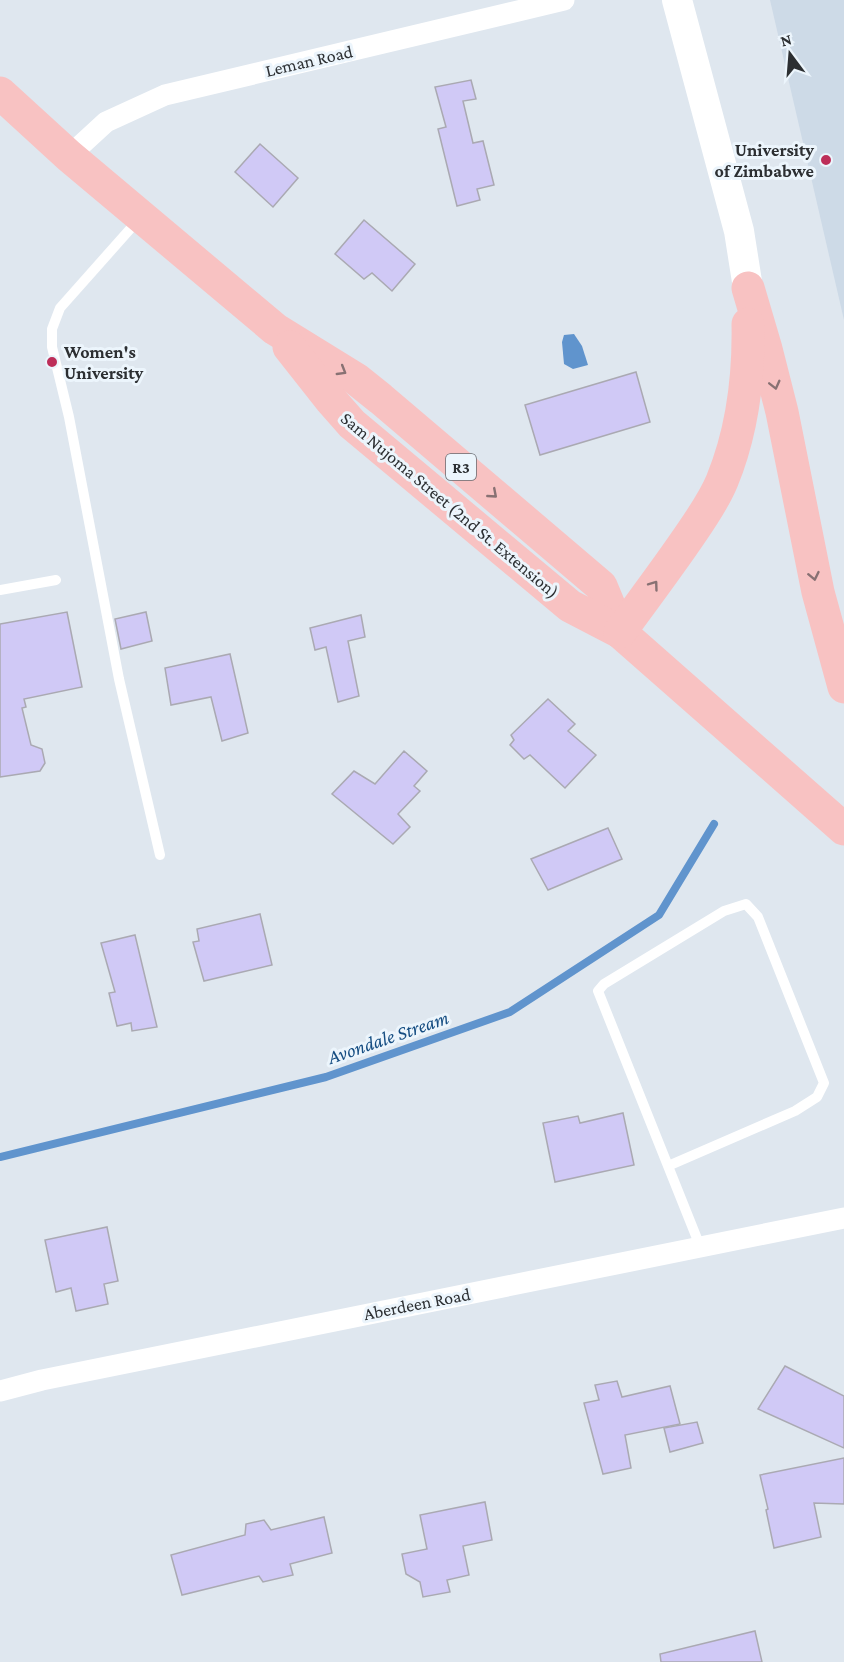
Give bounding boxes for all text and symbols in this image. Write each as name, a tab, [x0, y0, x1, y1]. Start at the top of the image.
north arrow	[760, 24, 820, 84]
text: N	[778, 30, 794, 50]
street label: Leman Road	[263, 41, 355, 81]
place label: University of Zimbabwe	[715, 140, 814, 181]
marker: University of Zimbabwe	[819, 153, 833, 167]
place label: Women's University	[63, 342, 144, 383]
marker: Women's University	[45, 355, 59, 369]
one-way arrow	[336, 363, 347, 374]
one-way arrow	[767, 379, 780, 389]
street label: Sam Nujoma Street (2nd St. Extension)	[336, 408, 563, 603]
road number: R3	[446, 454, 476, 480]
one-way arrow	[486, 487, 497, 498]
one-way arrow	[807, 570, 820, 580]
one-way arrow	[647, 580, 658, 591]
water label: Avondale Stream	[324, 1006, 451, 1068]
street label: Aberdeen Road	[362, 1284, 473, 1324]

